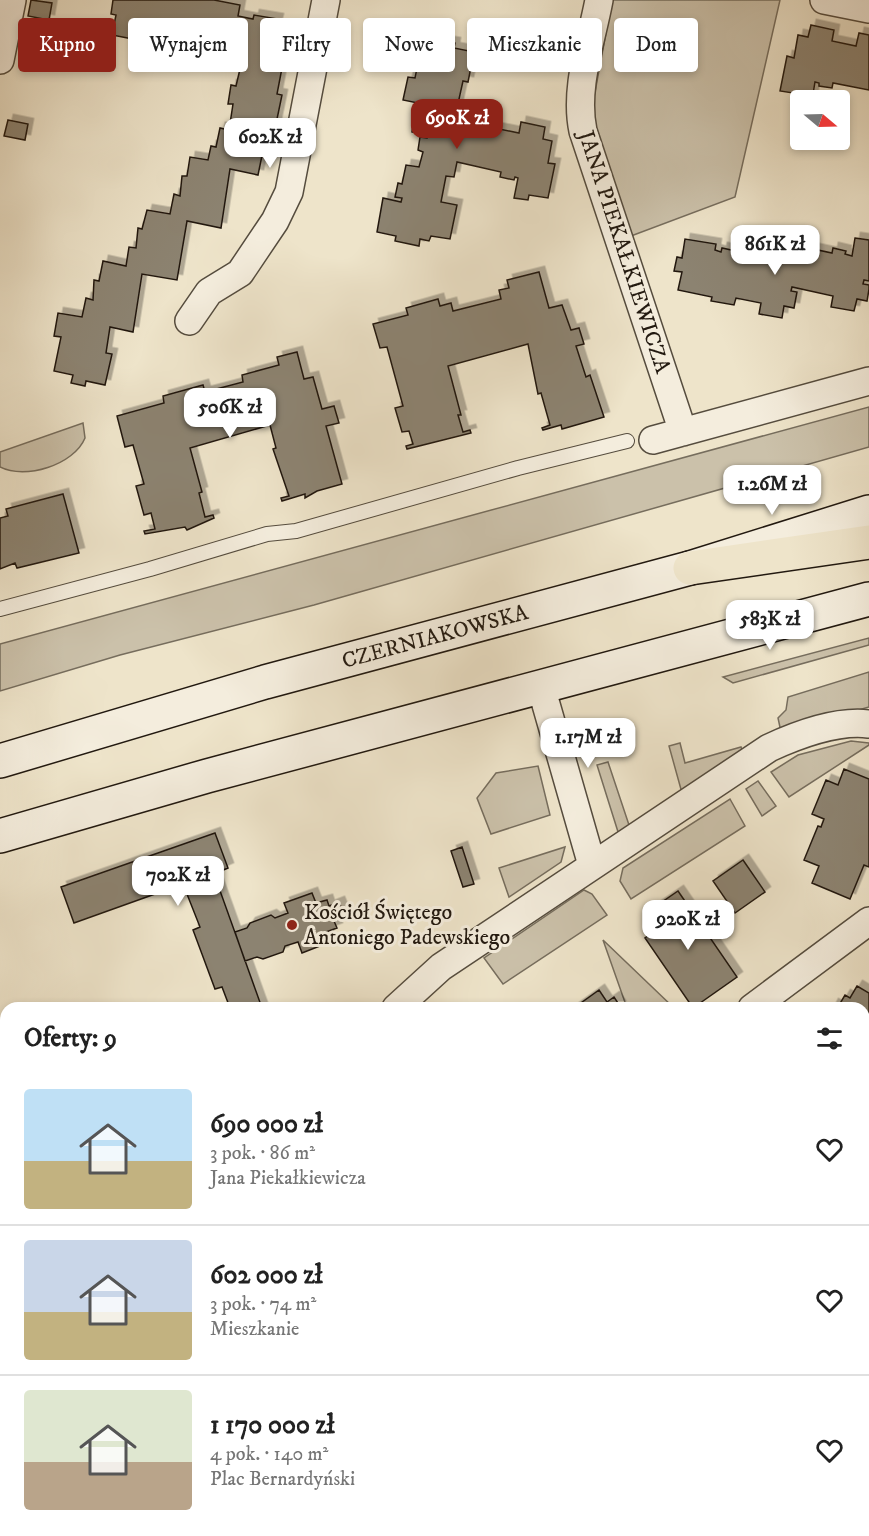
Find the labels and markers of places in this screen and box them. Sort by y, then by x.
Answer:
pin: 690K zł [402,99,512,150]
pin: 602K zł [215,118,325,169]
pin: 861K zł [720,225,830,276]
pin: 506K zł [175,388,285,439]
pin: 1.26M zł [710,465,834,516]
pin: 583K zł [715,600,825,651]
pin: 1.17M zł [526,718,650,769]
pin: 702K zł [123,856,233,907]
place label: Kościół Świętego Antoniego Padewskiego [304,898,510,951]
pin: 920K zł [633,900,743,951]
marker: Kościół Świętego Antoniego Padewskiego [285,918,299,932]

